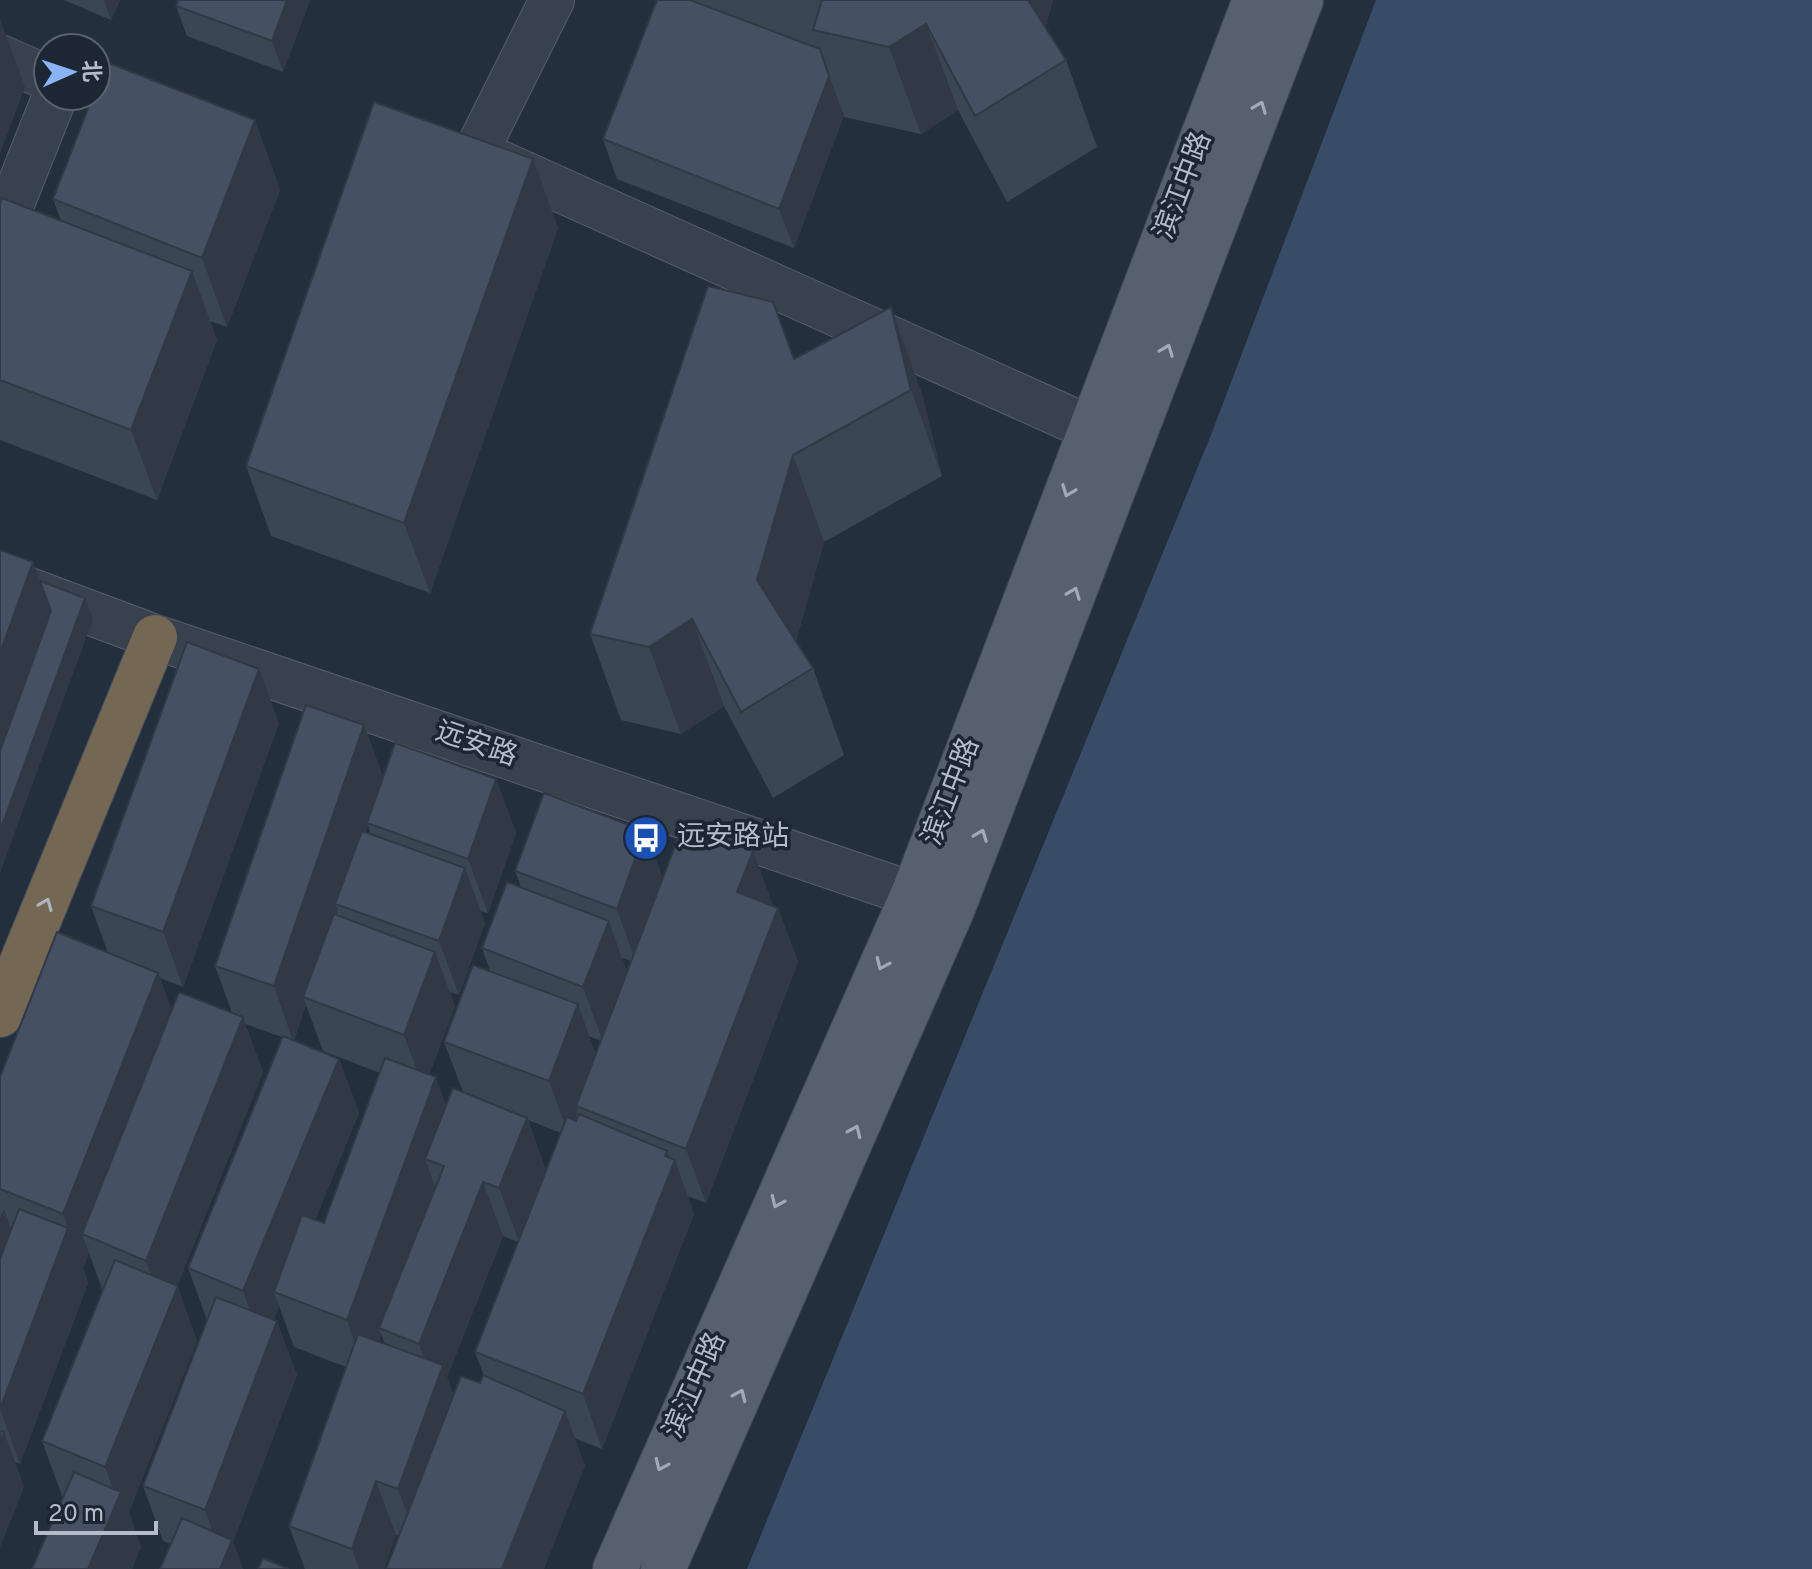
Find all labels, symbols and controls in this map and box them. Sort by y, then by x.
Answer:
north arrow [32,32,112,112]
text: 北 [75,59,104,83]
one-way arrow [1250,101,1267,115]
street label: 滨江中路 [1147,127,1221,245]
one-way arrow [1157,344,1174,358]
one-way arrow [1061,483,1078,497]
one-way arrow [1064,586,1081,600]
street label: 远安路 [430,714,522,776]
street label: 滨江中路 [915,733,989,851]
bus stop icon: 远安路站 [622,814,670,862]
place label: 远安路站 [677,820,789,856]
one-way arrow [971,829,988,843]
one-way arrow [36,898,53,912]
one-way arrow [876,955,892,970]
one-way arrow [846,1125,862,1140]
one-way arrow [771,1193,787,1208]
street label: 滨江中路 [657,1328,735,1444]
one-way arrow [730,1389,746,1403]
one-way arrow [655,1457,671,1471]
scale bar [36,1485,156,1535]
text: 20 m [48,1500,104,1530]

